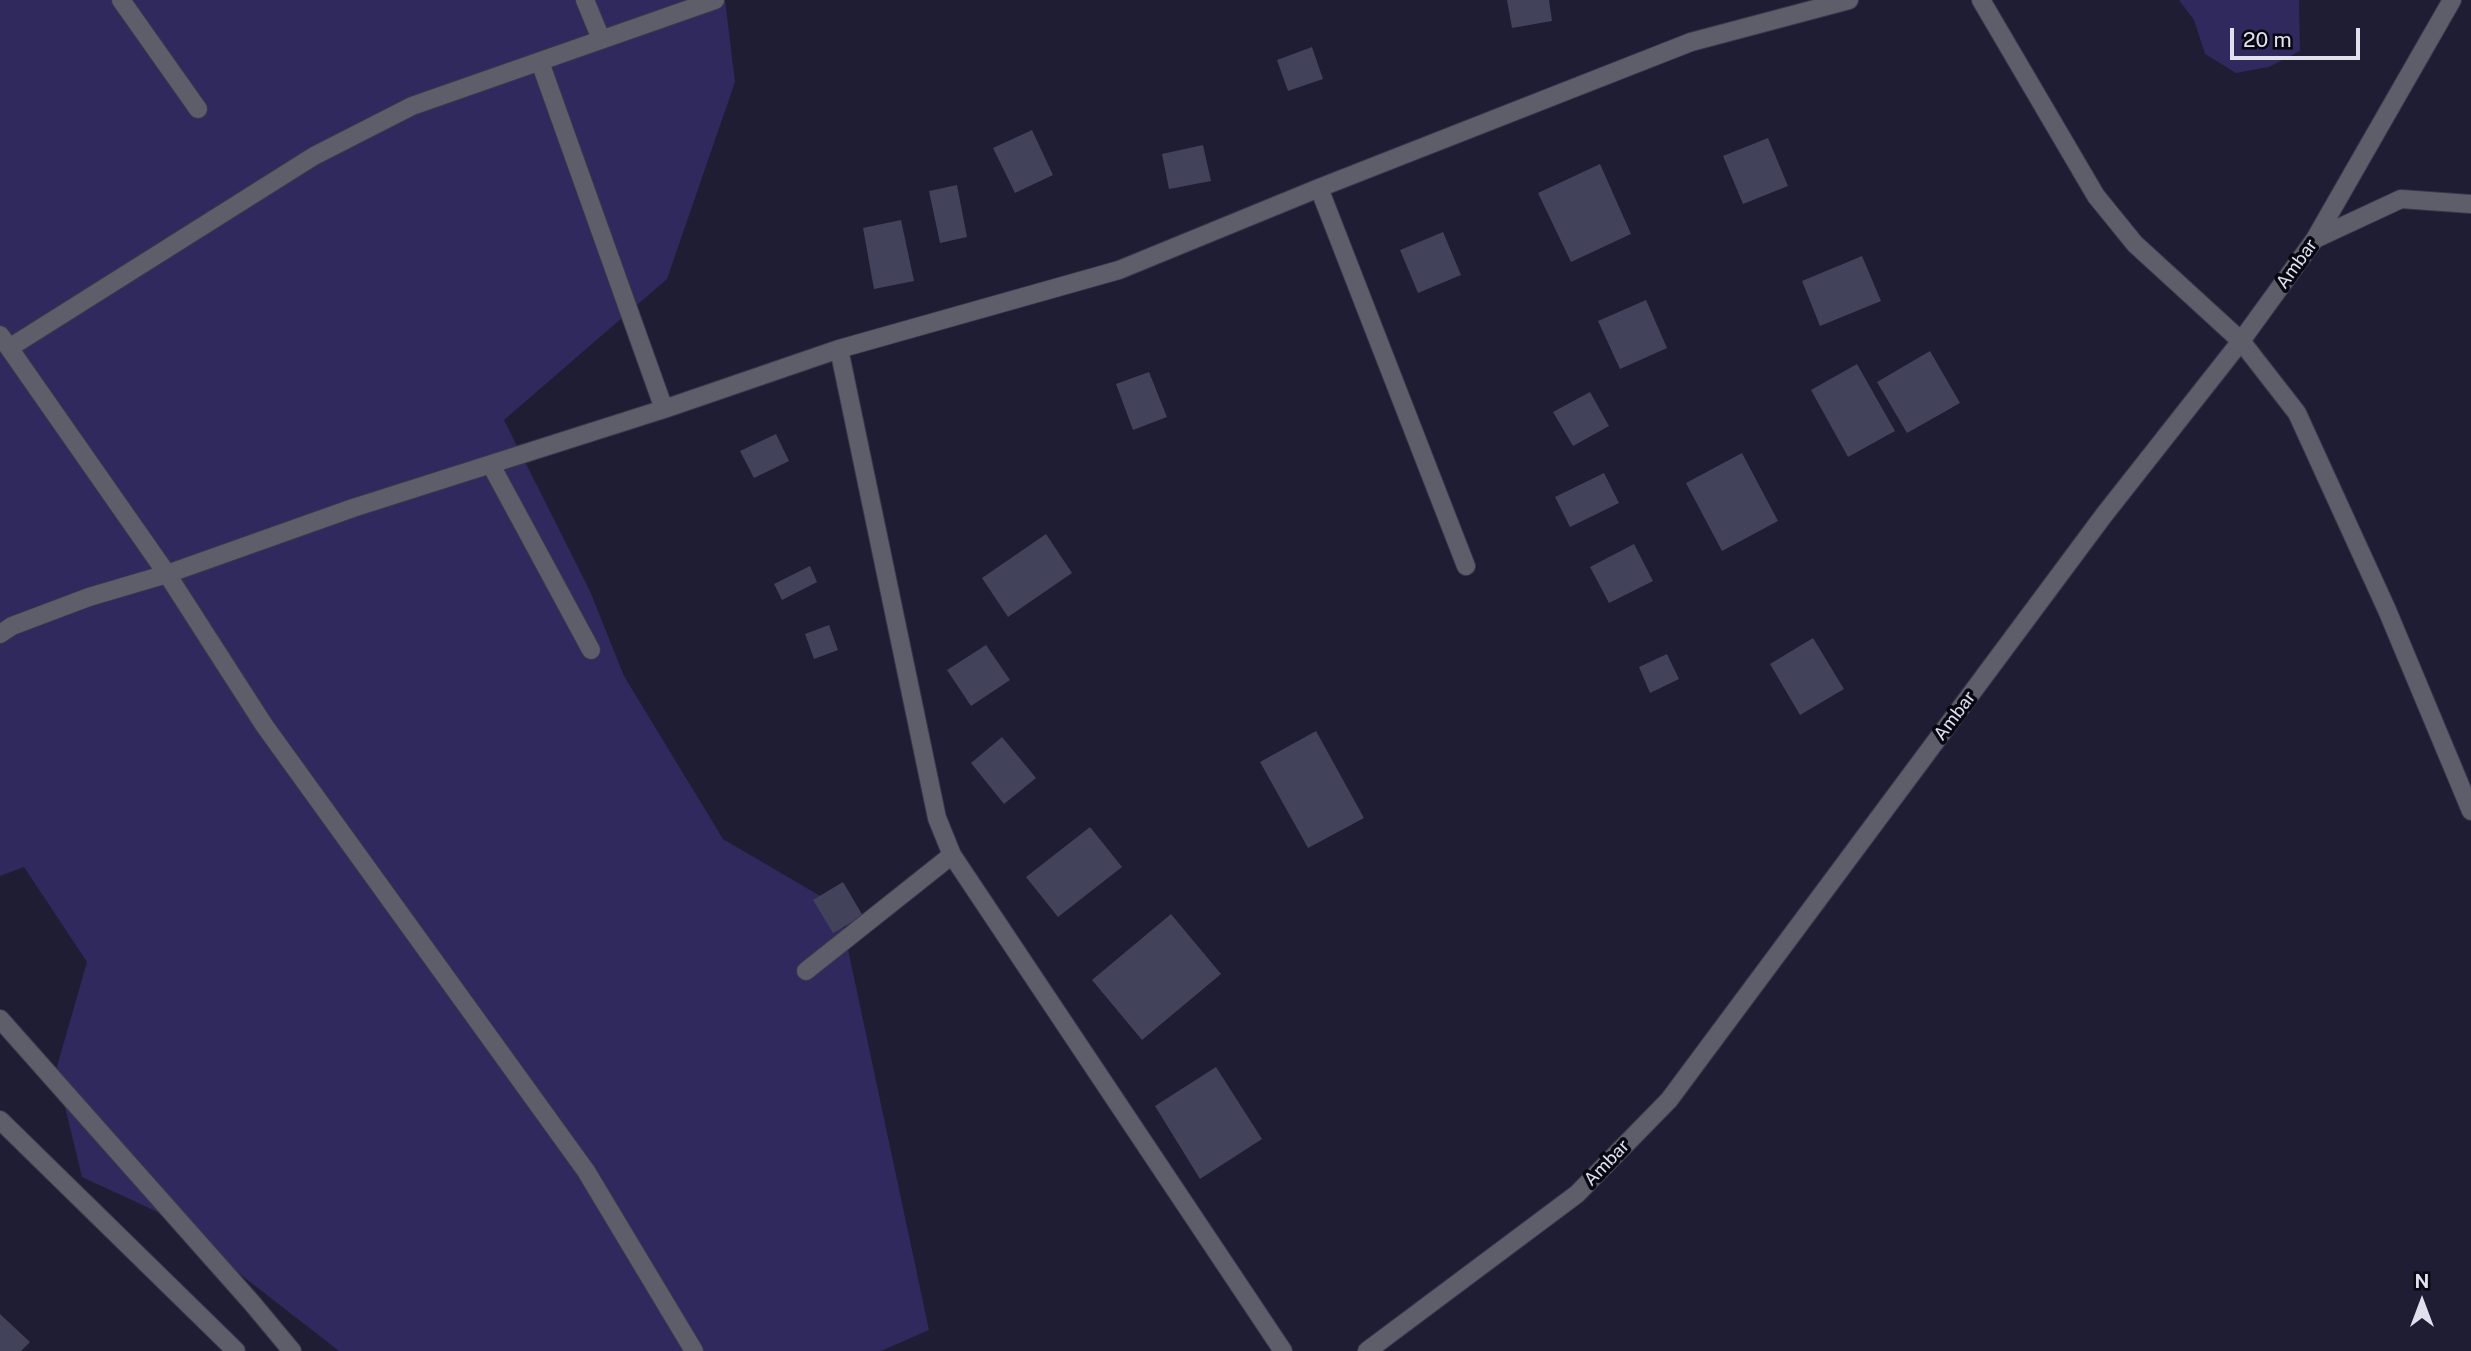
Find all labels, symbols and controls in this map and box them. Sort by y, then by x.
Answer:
scale bar [2233,14,2362,58]
text: 20 m [2243,27,2292,52]
street label: Ambar [2272,235,2322,293]
street label: Ambar [1930,687,1980,745]
street label: Ambar [1580,1135,1634,1191]
north arrow [2387,1267,2457,1337]
text: N [2415,1270,2429,1292]

